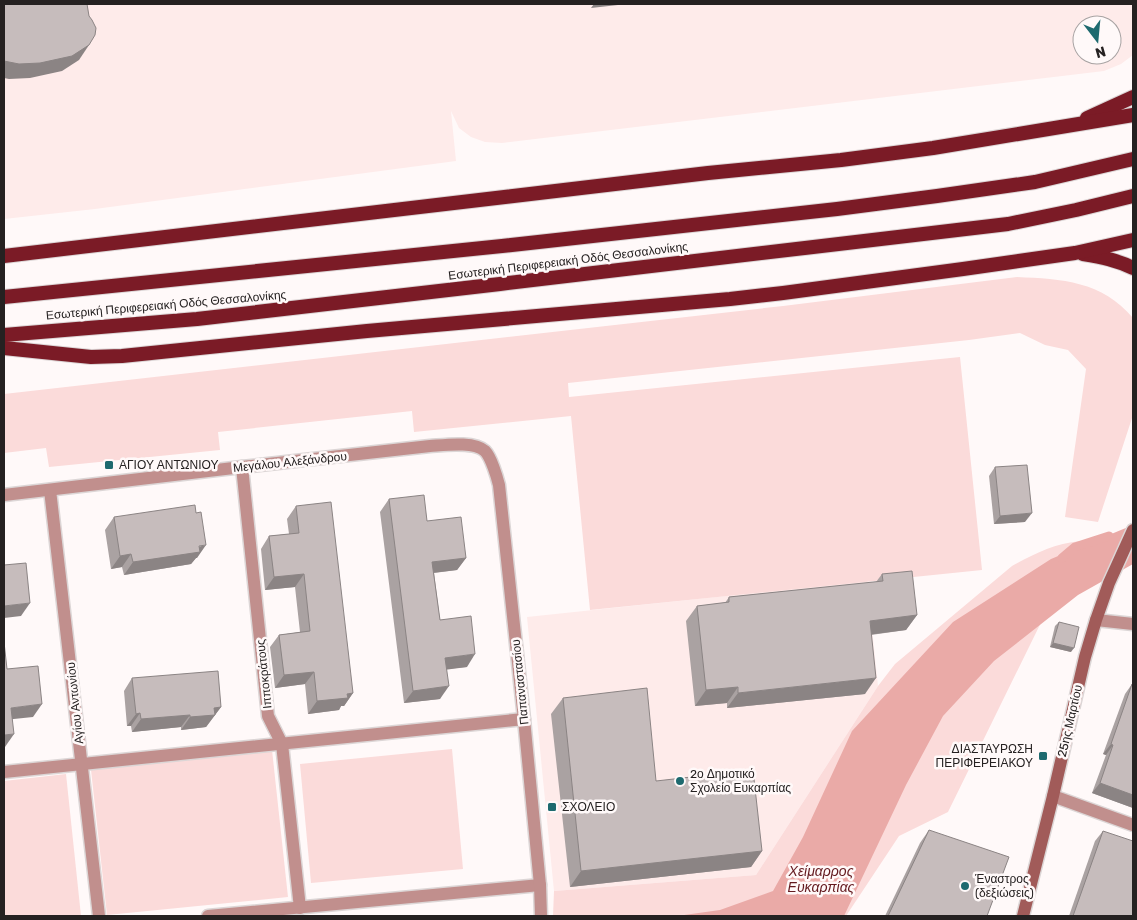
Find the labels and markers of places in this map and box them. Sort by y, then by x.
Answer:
place label: ΑΓΙΟΥ ΑΝΤΩΝΙΟΥ [119,458,219,472]
marker: ΑΓΙΟΥ ΑΝΤΩΝΙΟΥ [103,459,115,471]
place label: ΔΙΑΣΤΑΥΡΩΣΗ ΠΕΡΙΦΕΡΕΙΑΚΟΥ [935,742,1033,770]
marker: ΔΙΑΣΤΑΥΡΩΣΗ ΠΕΡΙΦΕΡΕΙΑΚΟΥ [1037,750,1049,762]
place label: 2ο Δημοτικό Σχολείο Ευκαρπίας [690,767,791,795]
marker: 2ο Δημοτικό Σχολείο Ευκαρπίας [674,775,686,787]
place label: ΣΧΟΛΕΙΟ [562,800,615,814]
marker: ΣΧΟΛΕΙΟ [546,801,558,813]
place label: Έναστρος (δεξιώσεις) [974,872,1034,900]
marker: Έναστρος (δεξιώσεις) [959,880,971,892]

